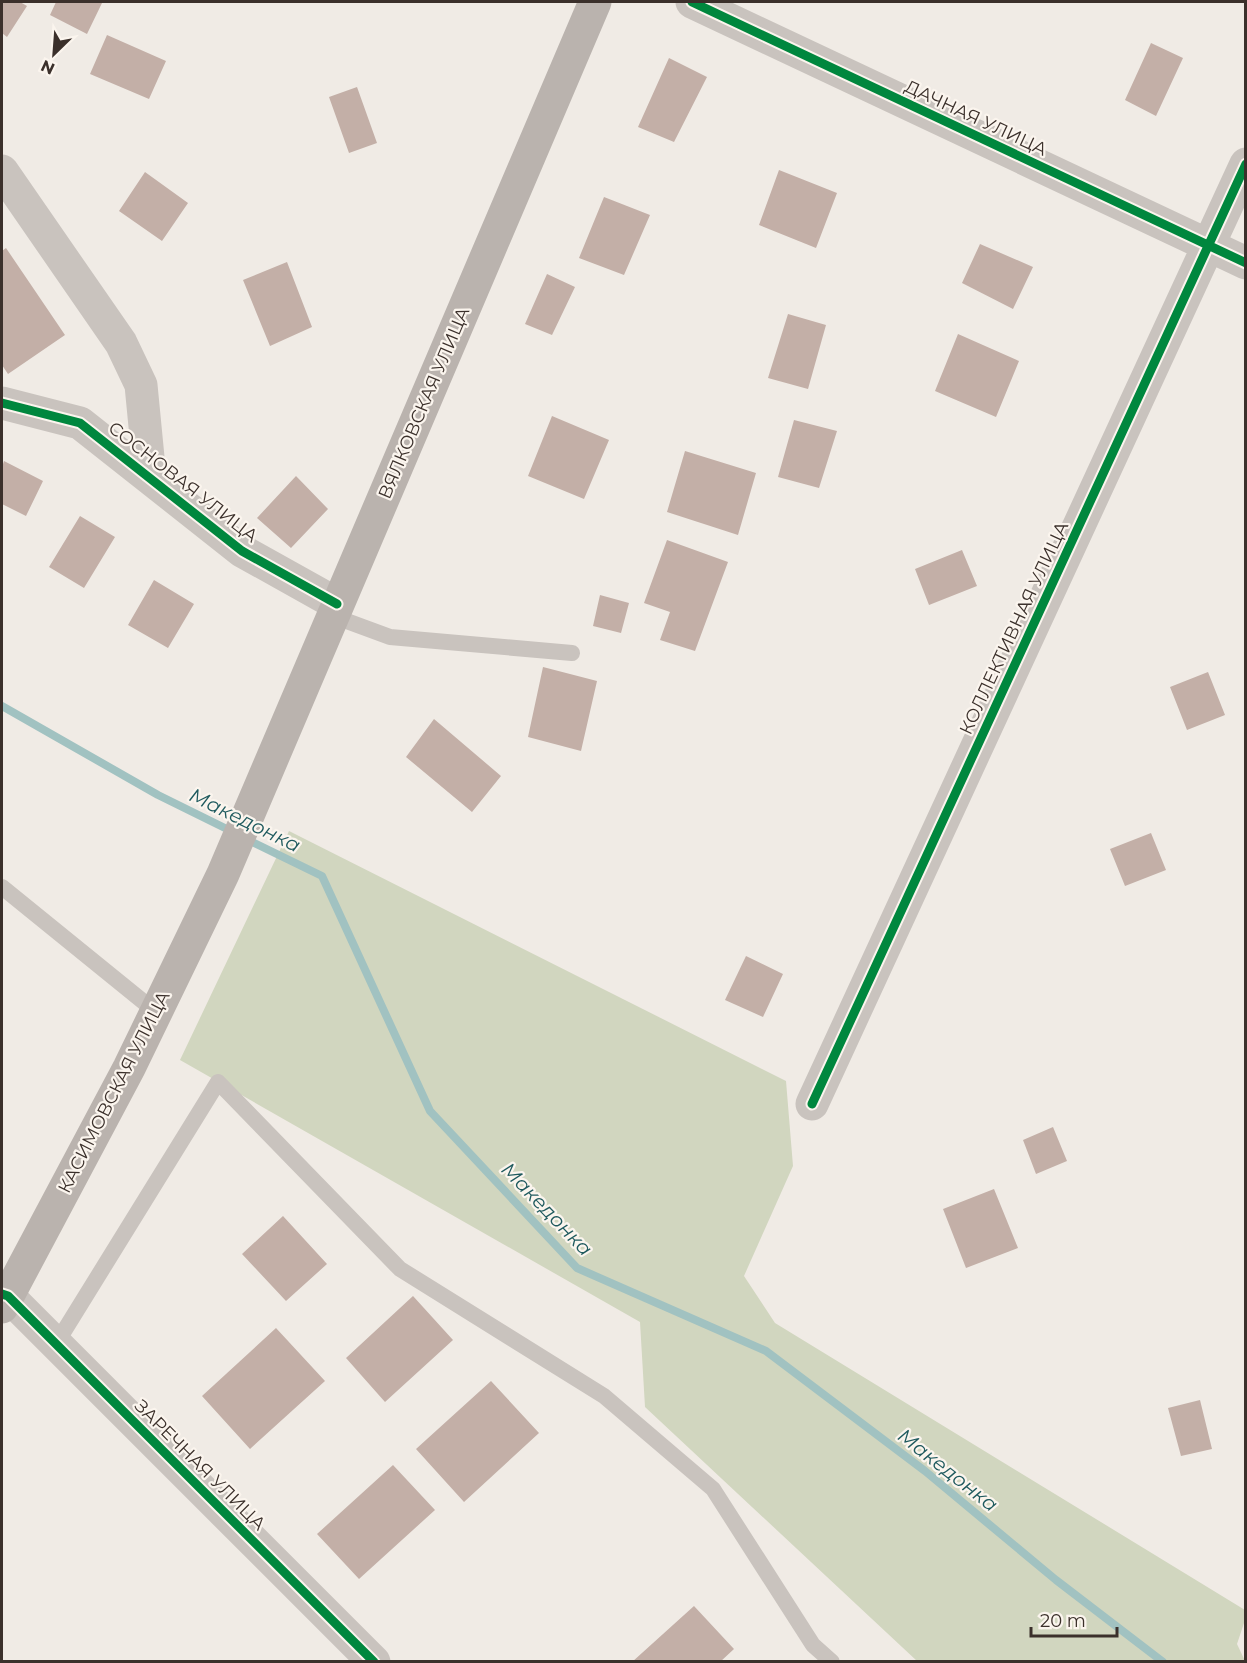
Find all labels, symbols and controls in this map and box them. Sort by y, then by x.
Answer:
north arrow [24,24,84,84]
text: N [38,56,58,78]
street label: ДАЧНАЯ УЛИЦА [901,75,1051,161]
street label: ВЯЛКОВСКАЯ УЛИЦА [374,303,475,502]
street label: СОСНОВАЯ УЛИЦА [104,417,263,548]
street label: КОЛЛЕКТИВНАЯ УЛИЦА [955,517,1073,738]
water label: Македонка [186,783,304,857]
street label: КАСИМОВСКАЯ УЛИЦА [53,987,175,1197]
water label: Македонка [496,1157,598,1261]
street label: ЗАРЕЧНАЯ УЛИЦА [130,1395,271,1536]
water label: Македонка [893,1423,1003,1517]
scale bar [1031,1600,1116,1638]
text: 20 m [1040,1610,1086,1632]

